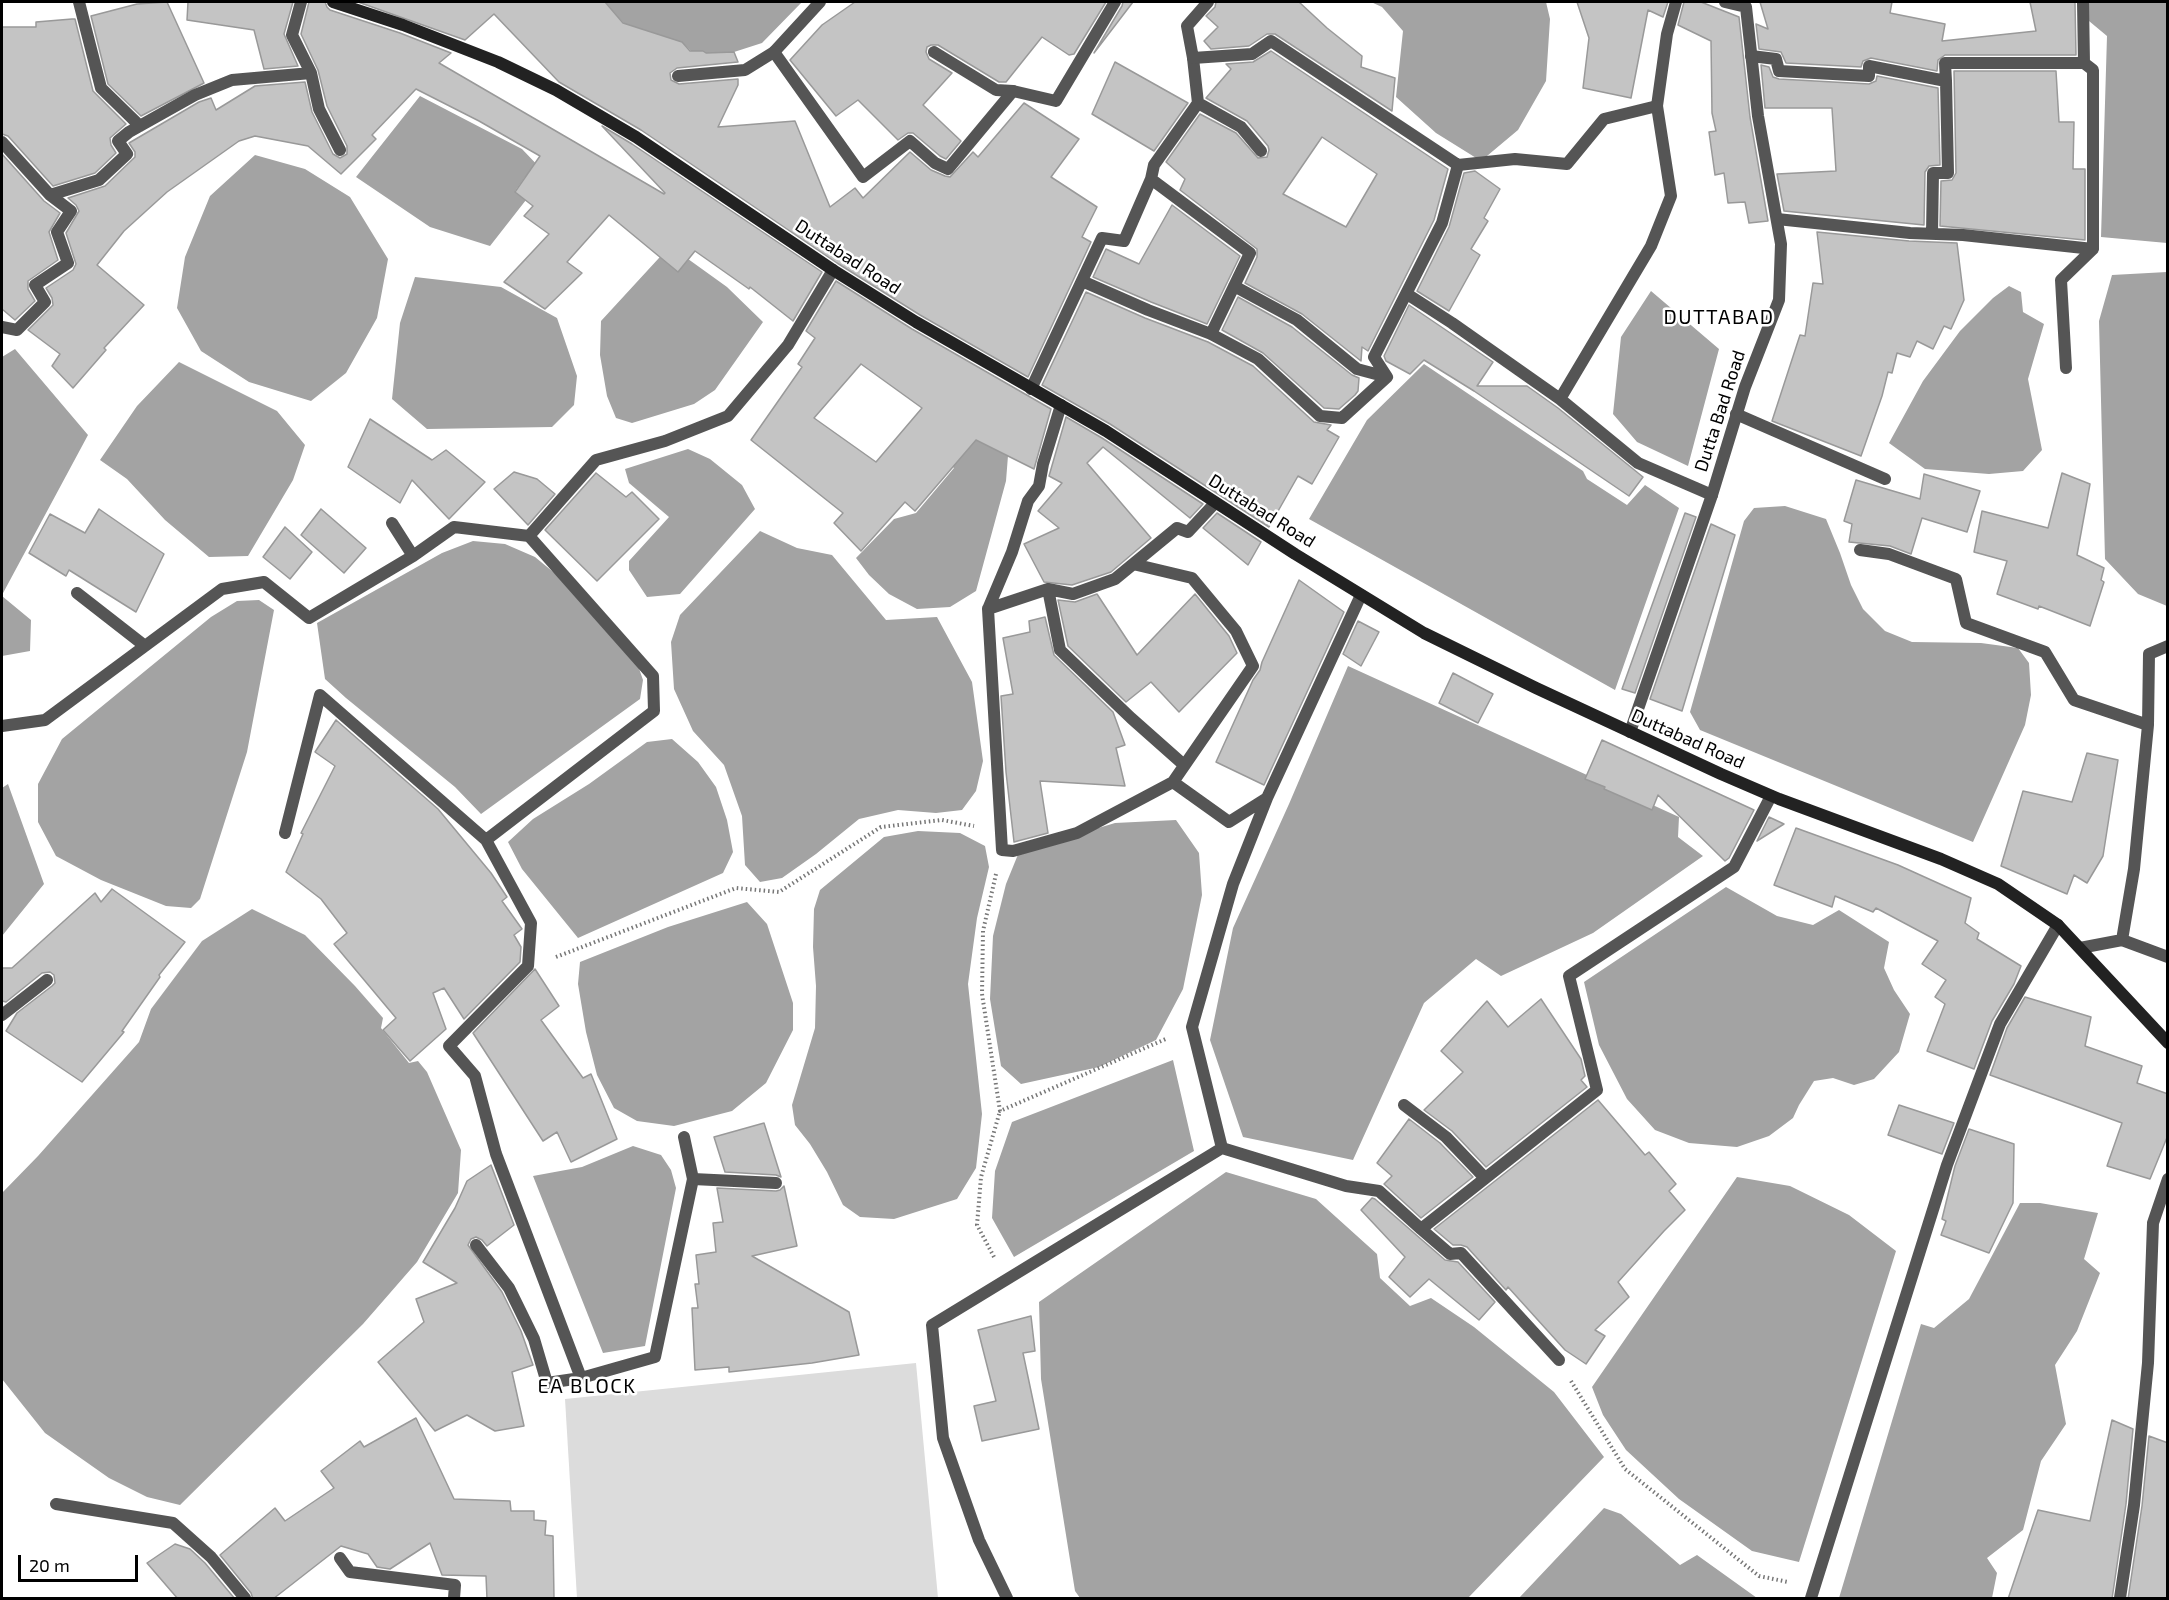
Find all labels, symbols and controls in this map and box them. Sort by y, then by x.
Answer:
street label: Duttabad Road [791,215,905,299]
district label: DUTTABAD [1663,305,1775,329]
street label: Dutta Bad Road [1690,347,1750,475]
street label: Duttabad Road [1205,470,1319,552]
street label: Duttabad Road [1628,704,1748,774]
district label: EA BLOCK [537,1374,637,1398]
scale bar [21,1543,141,1581]
text: 20 m [29,1554,70,1576]

